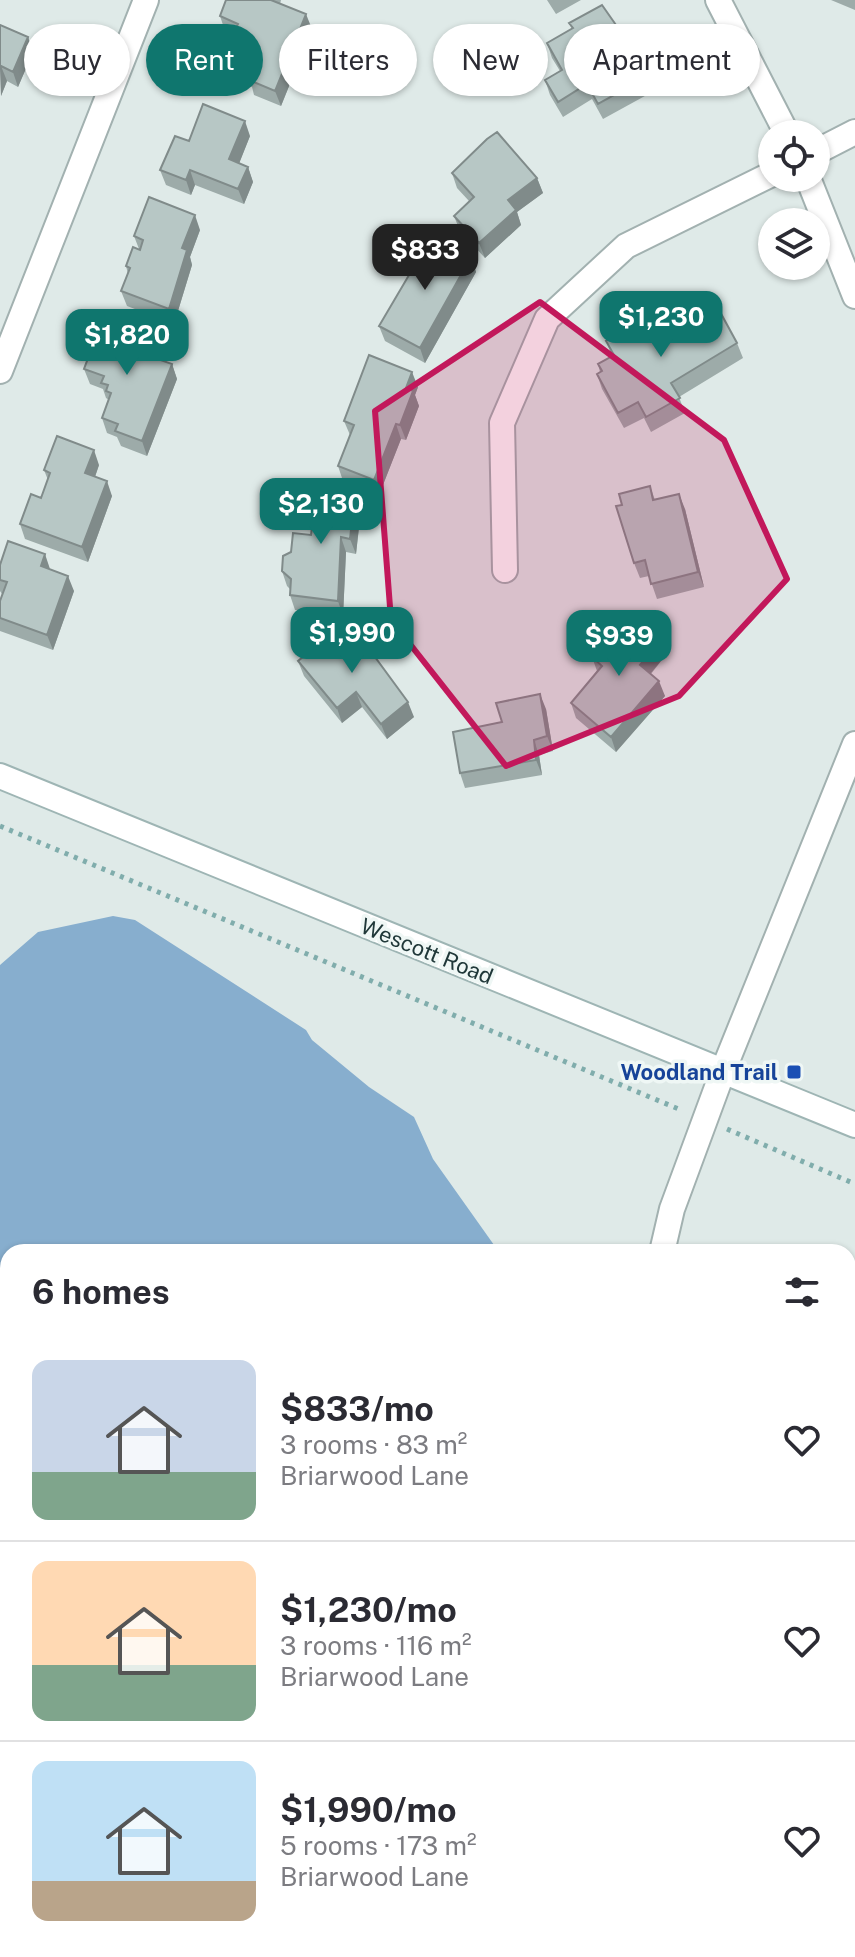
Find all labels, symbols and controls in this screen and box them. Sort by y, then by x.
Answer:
chip: Buy [24,24,130,96]
chip: Rent [146,24,263,96]
chip: Filters [279,24,417,96]
chip: New [433,24,548,96]
chip: Apartment [564,24,760,96]
map controls [758,120,830,280]
button: locate [758,120,830,192]
button: layers [758,208,830,280]
pin: $833 [378,224,472,292]
text: $833 [390,234,460,265]
pin: $1,230 [596,291,726,359]
text: $1,230 [617,301,705,332]
pin: $1,820 [62,309,192,377]
text: $1,820 [84,319,170,350]
pin: $2,130 [256,478,386,546]
text: $2,130 [278,488,364,519]
pin: $1,990 [287,607,417,675]
pin: $939 [572,610,666,678]
text: $1,990 [309,617,395,648]
text: $939 [584,620,654,651]
street label: Wescott Road [357,913,497,989]
place label: Woodland Trail [620,1059,778,1085]
marker: Woodland Trail [785,1063,803,1081]
icon: filters [780,1270,824,1314]
text: 6 homes [32,1272,170,1312]
text: $833/mo [280,1389,434,1429]
icon: home [96,1392,192,1488]
icon: heart [780,1418,824,1462]
text: 3 rooms · 83 m² [280,1429,467,1460]
text: Briarwood Lane [280,1460,469,1491]
text: $1,230/mo [280,1590,457,1630]
icon: home [96,1593,192,1689]
icon: heart [780,1619,824,1663]
text: 3 rooms · 116 m² [280,1630,472,1661]
text: Briarwood Lane [280,1661,469,1692]
text: $1,990/mo [280,1790,457,1830]
icon: home [96,1793,192,1889]
icon: heart [780,1819,824,1863]
text: 5 rooms · 173 m² [280,1830,477,1861]
text: Briarwood Lane [280,1861,469,1892]

